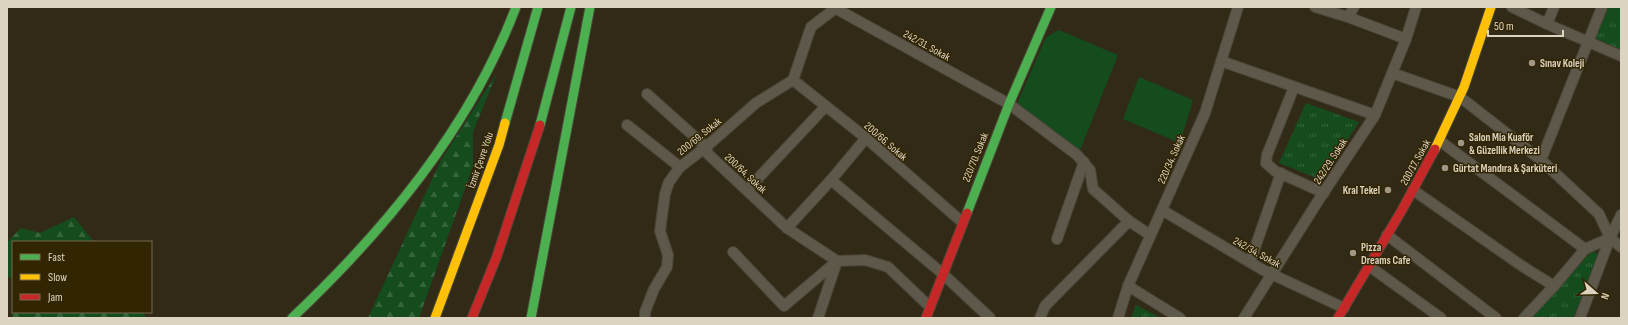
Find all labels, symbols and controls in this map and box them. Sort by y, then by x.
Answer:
scale bar [1488,12,1563,38]
text: 50 m [1494,19,1514,34]
street label: 242/31. Sokak [901,27,953,64]
place label: Sınav Koleji [1540,57,1584,70]
marker: Sınav Koleji [1527,58,1537,68]
street label: 200/69. Sokak [675,114,724,158]
street label: 200/66. Sokak [862,119,910,164]
street label: İzmir Çevre Yolu [464,130,496,190]
street label: 220/70. Sokak [960,130,992,184]
place label: Salon Mia Kuaför & Güzellik Merkezi [1469,131,1540,157]
street label: 220/34. Sokak [1155,132,1188,186]
street label: 242/29. Sokak [1311,135,1350,187]
street label: 200/17. Sokak [1398,136,1434,187]
marker: Salon Mia Kuaför & Güzellik Merkezi [1456,138,1466,148]
street label: 200/64. Sokak [722,151,770,197]
place label: Gürtat Mandıra & Şarküteri [1453,162,1557,175]
marker: Gürtat Mandıra & Şarküteri [1440,163,1450,173]
place label: Kral Tekel [1343,184,1380,197]
marker: Kral Tekel [1383,185,1393,195]
street label: 242/34. Sokak [1231,234,1283,271]
legend [12,241,152,313]
place label: Pizza Dreams Cafe [1361,241,1411,267]
marker: Pizza Dreams Cafe [1348,248,1358,258]
text: Fast [48,250,65,265]
text: Slow [48,270,67,285]
north arrow [1576,273,1616,313]
text: Jam [47,290,63,305]
text: N [1598,291,1612,301]

